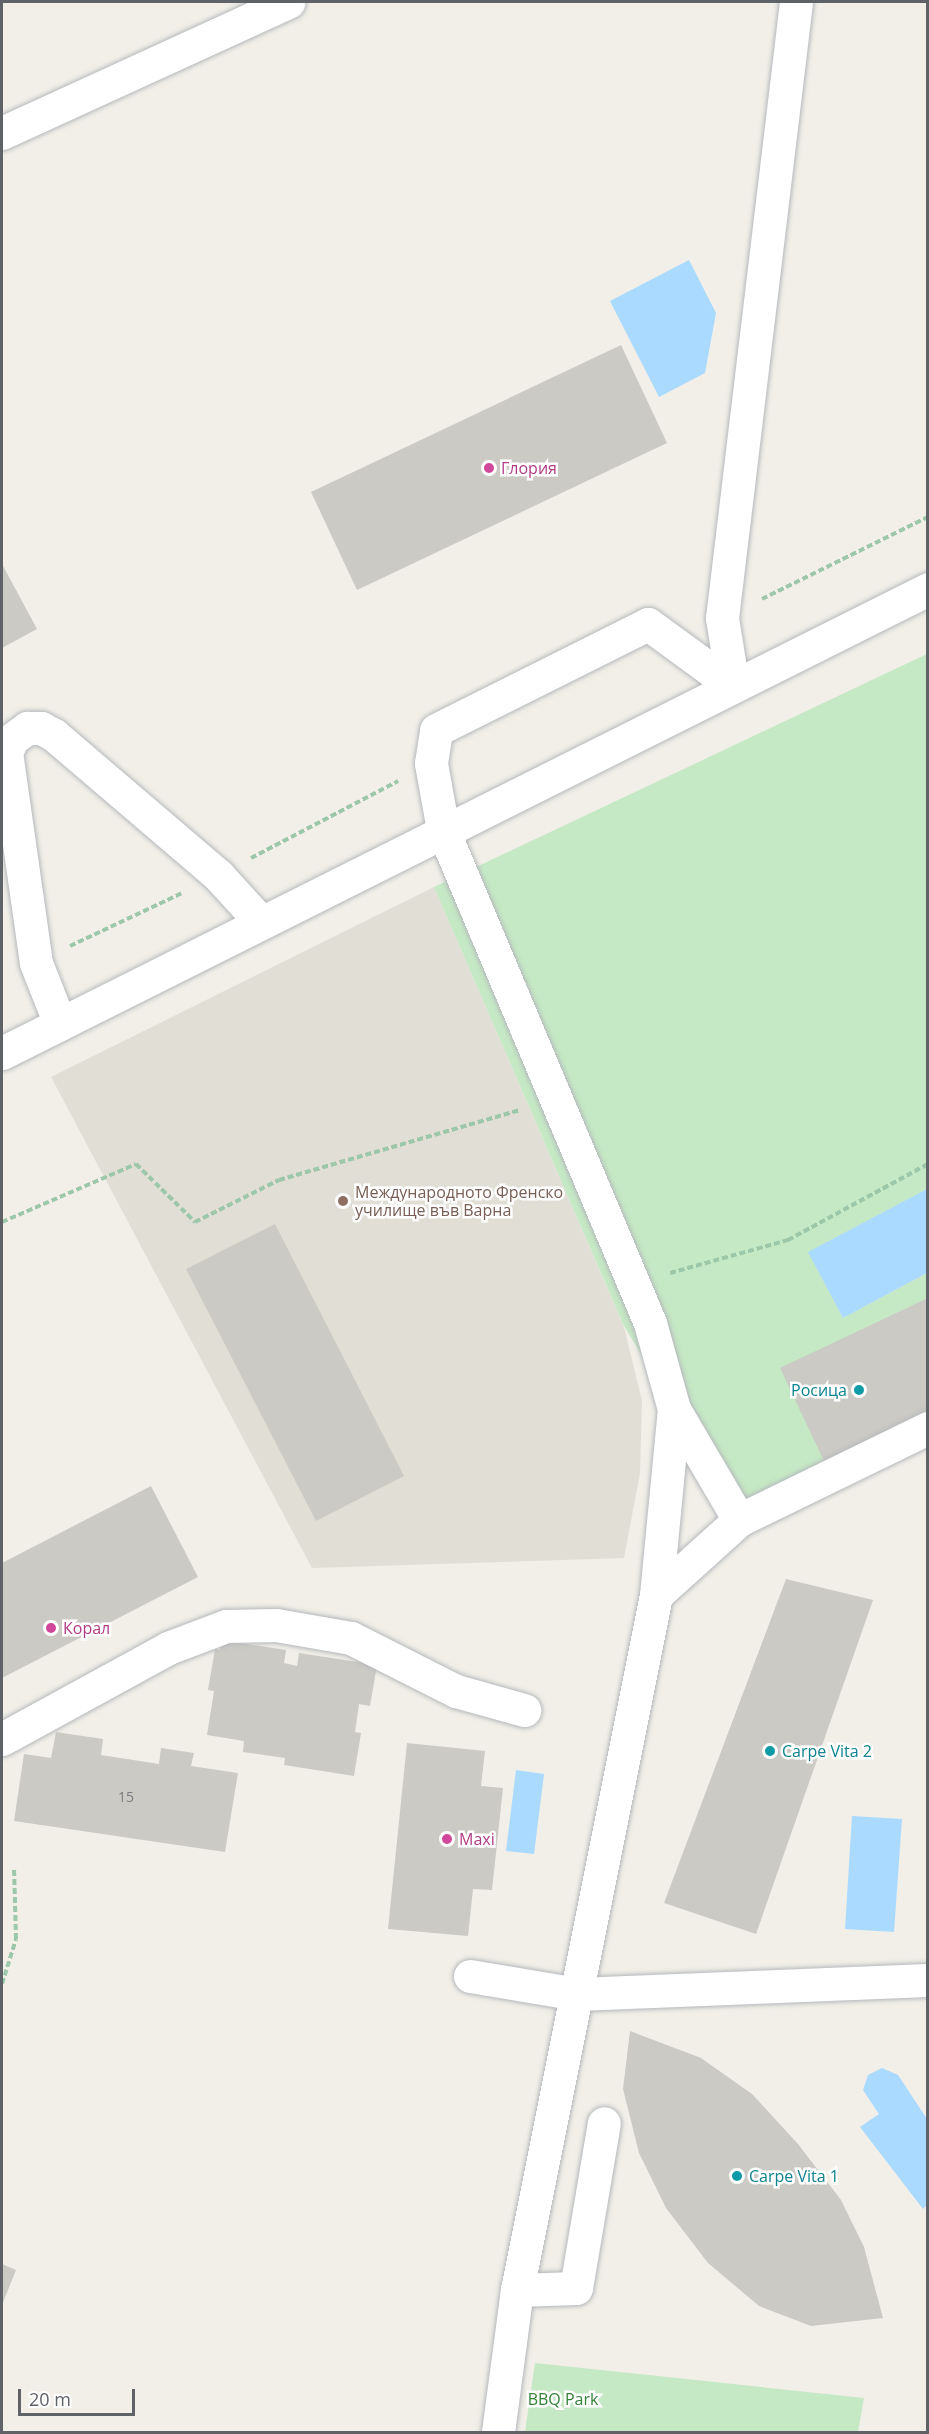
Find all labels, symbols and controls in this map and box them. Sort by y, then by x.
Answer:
place label: Глория [501,458,557,478]
marker: Глория [482,461,496,475]
place label: Международното Френско училище във Варна [355,1182,563,1220]
marker: Международното Френско училище във Варна [336,1194,350,1208]
place label: Росица [791,1380,847,1400]
marker: Росица [852,1383,866,1397]
place label: Корал [63,1618,110,1638]
marker: Корал [44,1621,58,1635]
place label: Carpe Vita 2 [782,1741,872,1761]
marker: Carpe Vita 2 [763,1744,777,1758]
house number: 15 [118,1789,134,1805]
place label: Maxi [459,1829,495,1849]
marker: Maxi [440,1832,454,1846]
place label: Carpe Vita 1 [749,2166,839,2186]
marker: Carpe Vita 1 [730,2169,744,2183]
scale bar [21,2377,138,2415]
text: 20 m [29,2387,71,2411]
park label: BBQ Park [528,2389,598,2409]

